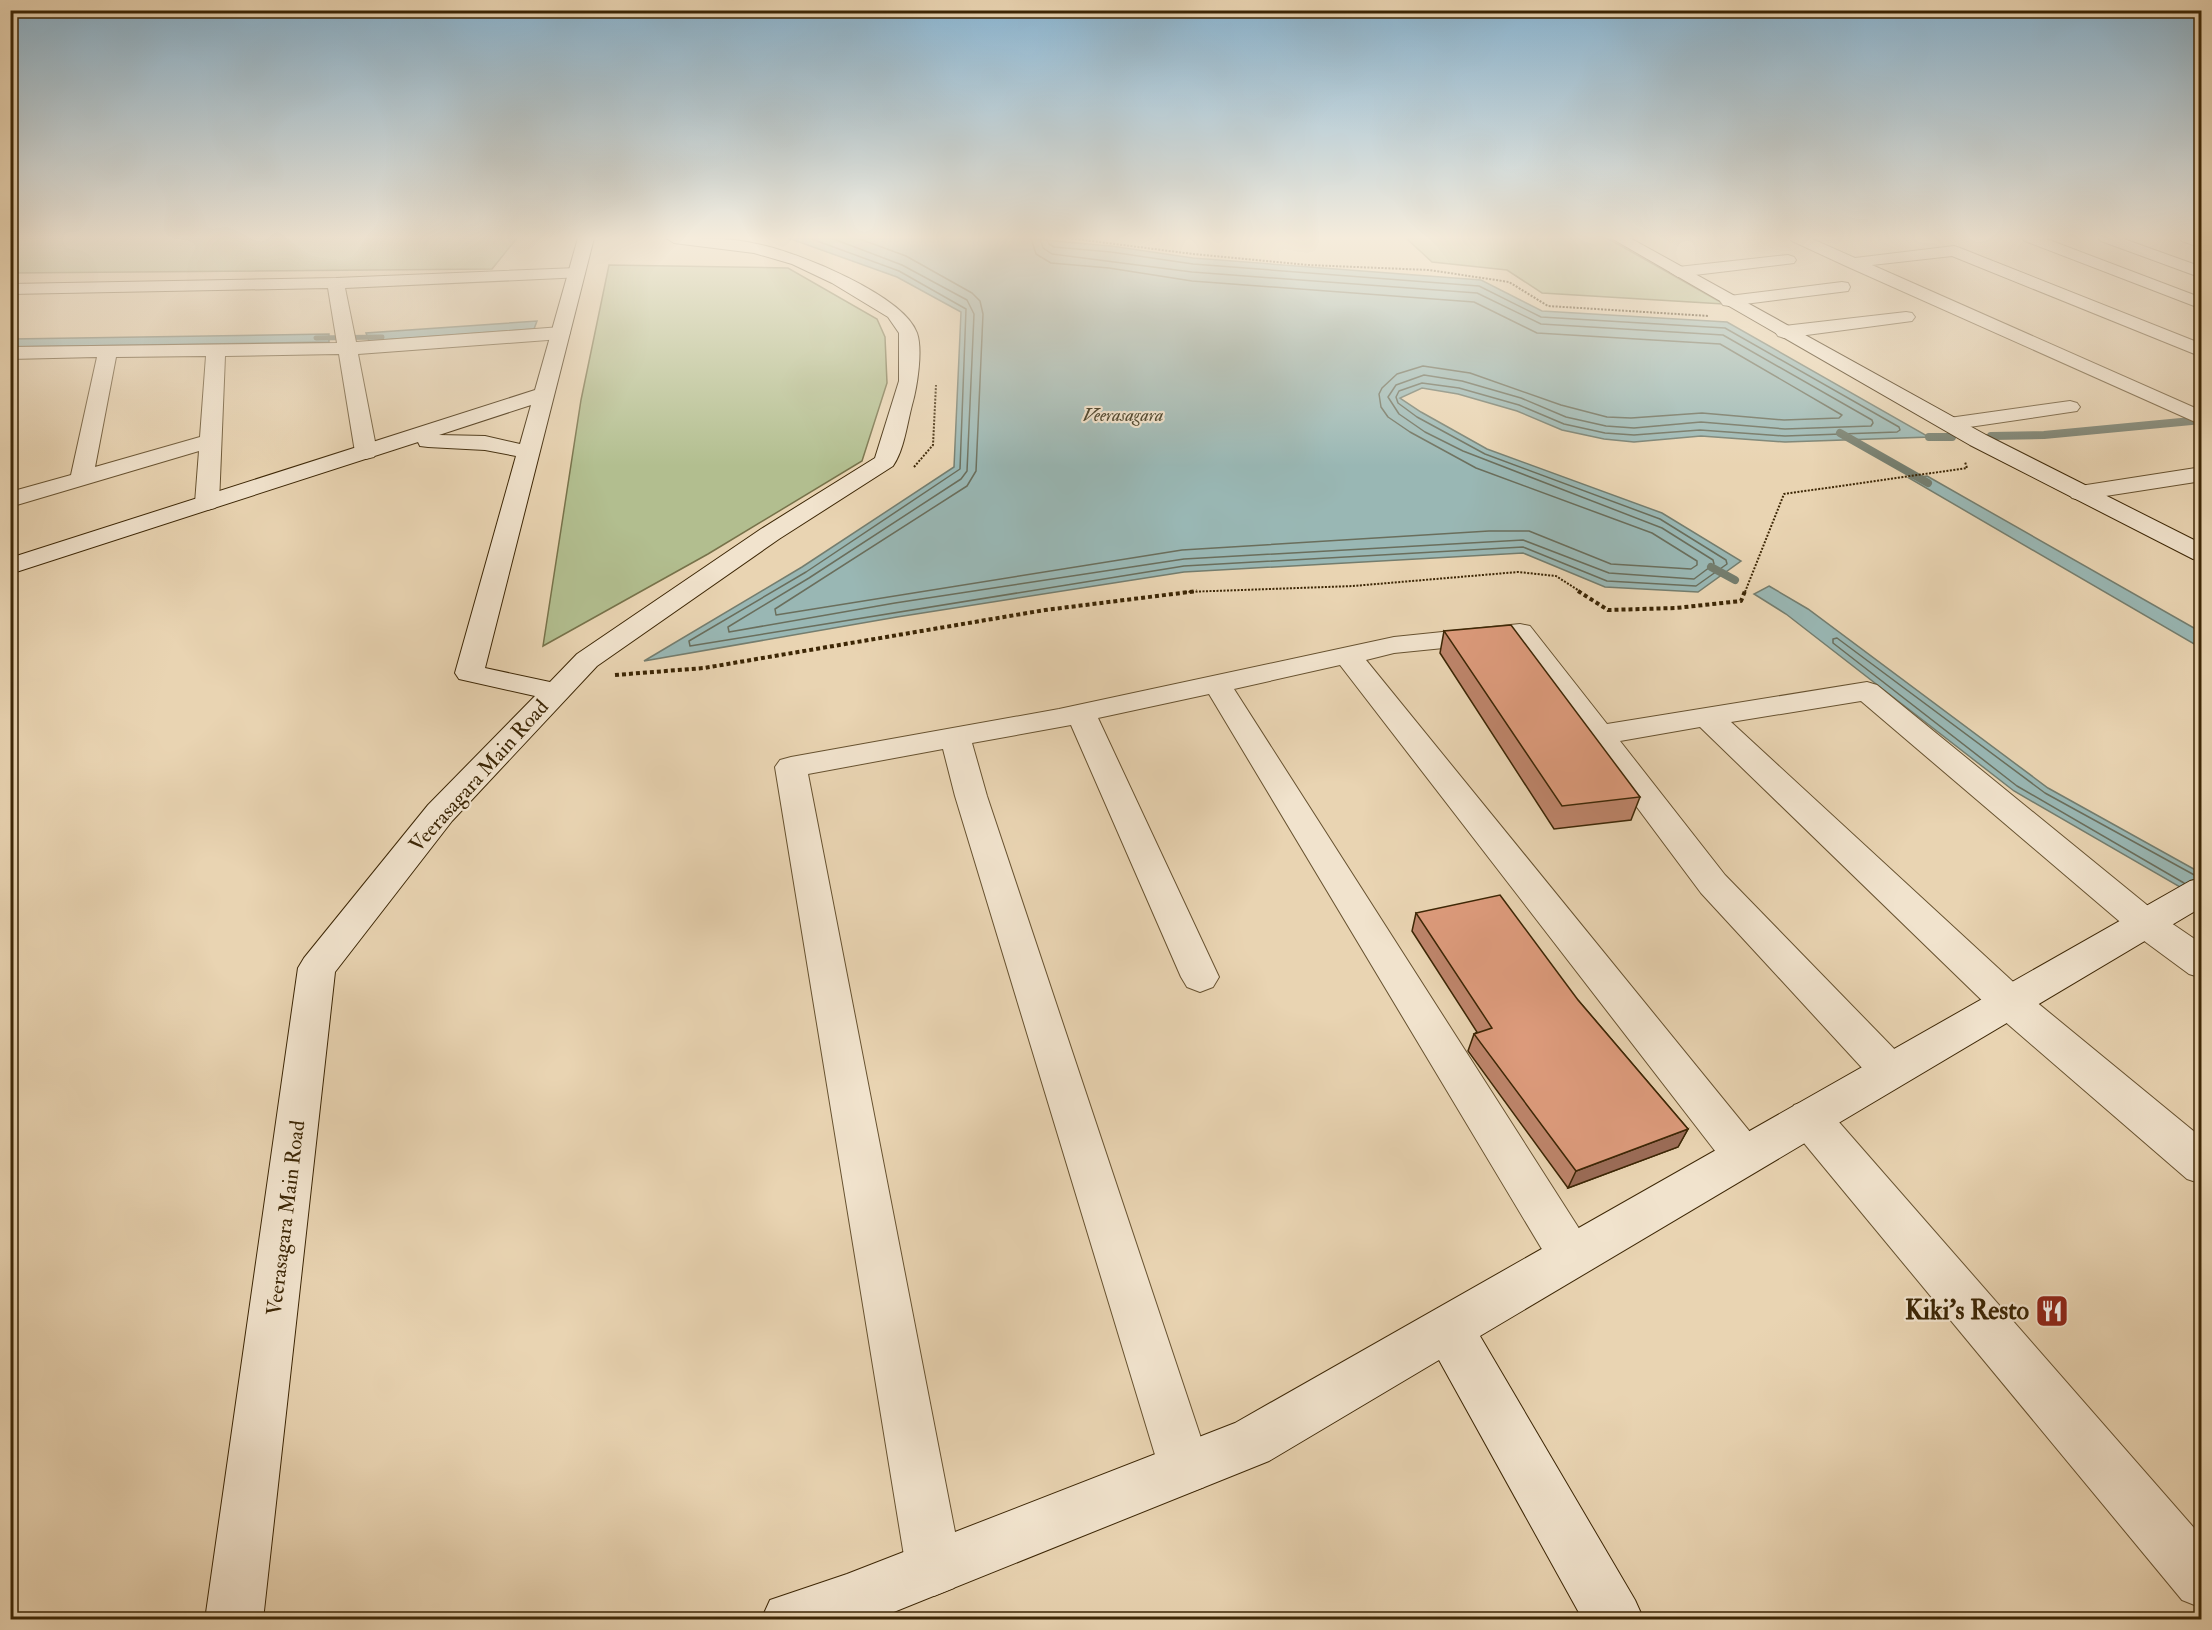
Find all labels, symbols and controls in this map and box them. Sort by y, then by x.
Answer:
water label: Veerasagara [1083,404,1163,427]
street label: Veerasagara Main Road [403,694,555,858]
street label: Veerasagara Main Road [261,1118,311,1317]
restaurant icon: Kiki's Resto [2034,1293,2070,1329]
place label: Kiki's Resto [1905,1295,2029,1327]

